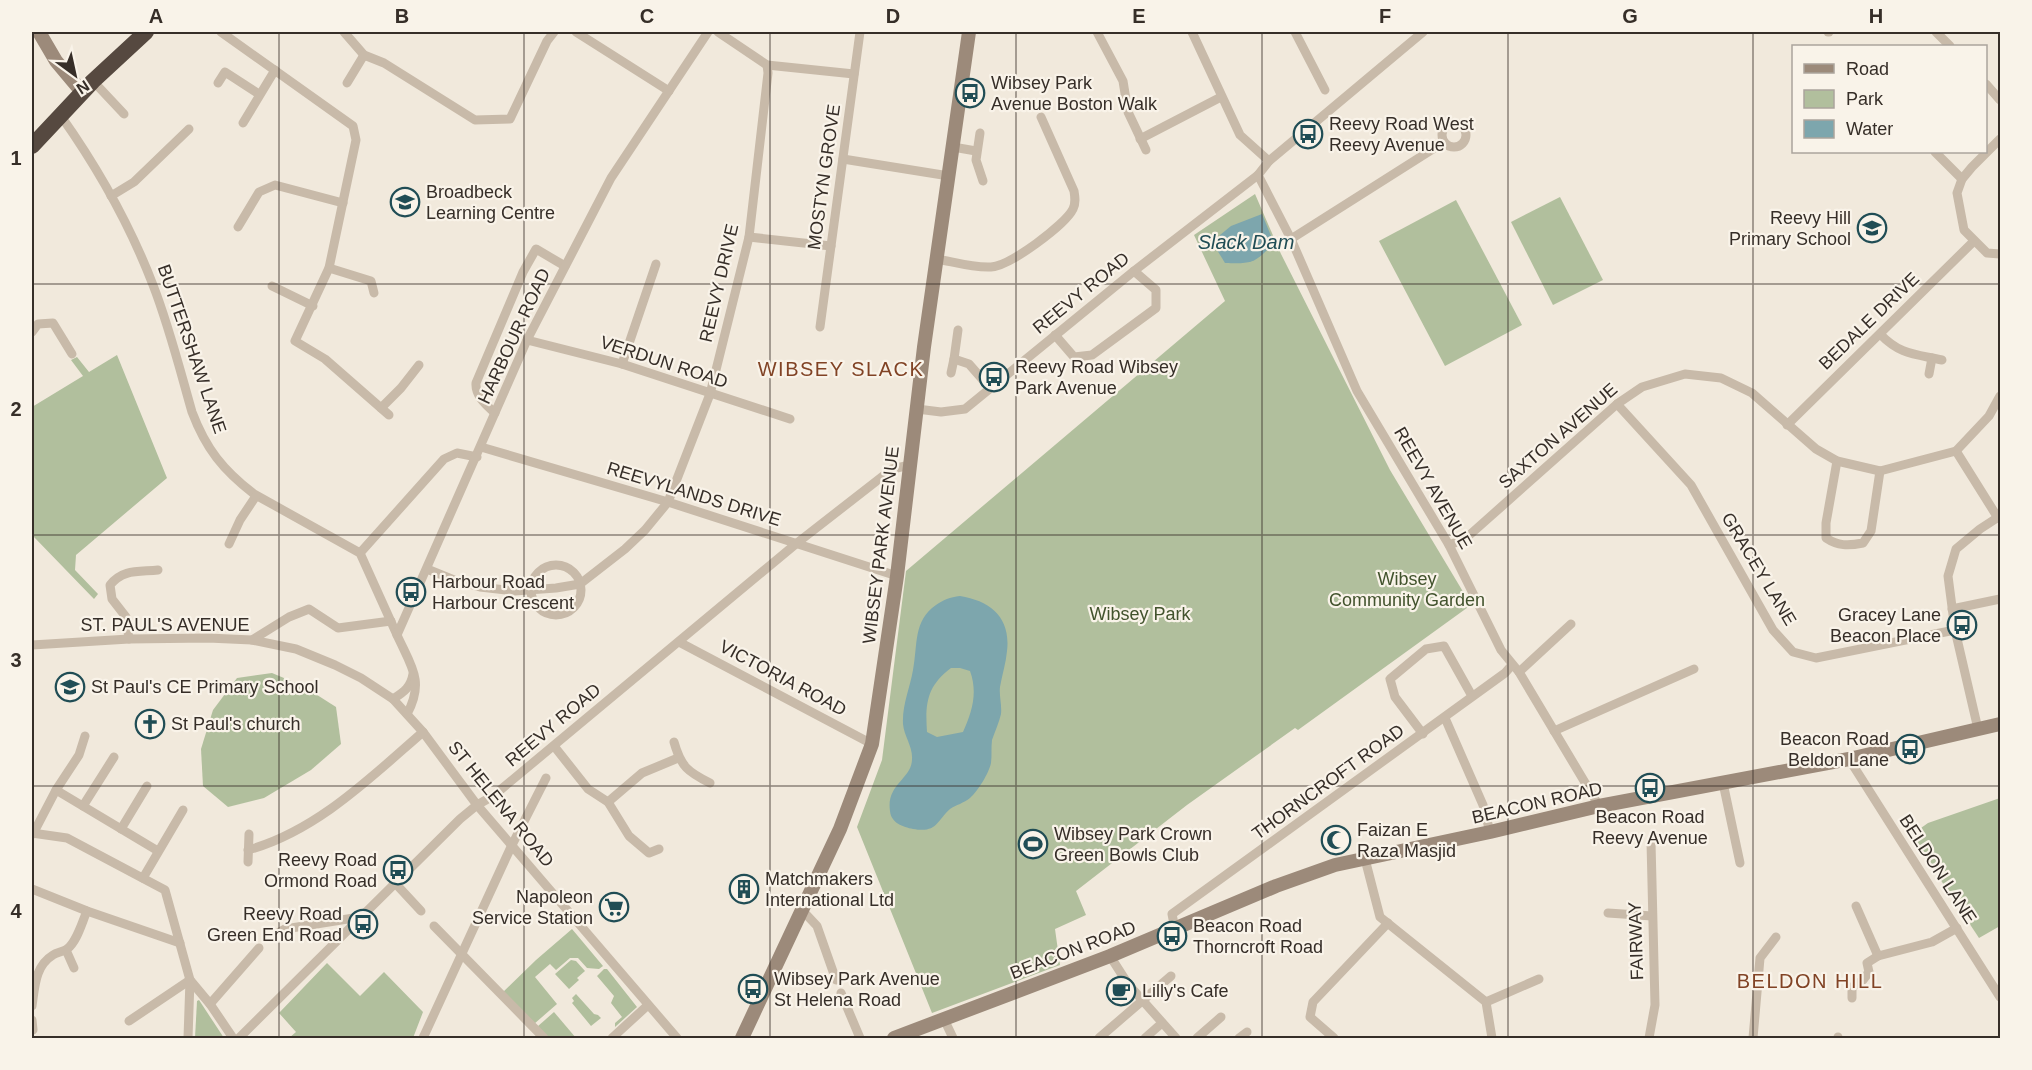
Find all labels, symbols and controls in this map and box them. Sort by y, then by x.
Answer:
text: A [149,5,163,27]
text: B [395,5,409,27]
text: C [640,5,654,27]
text: D [886,5,900,27]
text: E [1132,5,1146,27]
text: F [1379,5,1391,27]
text: G [1622,5,1638,27]
text: H [1869,5,1883,27]
north arrow [45,45,105,105]
legend [1792,45,1987,153]
text: Road [1846,59,1889,79]
place label: Wibsey Park Avenue Boston Walk [991,73,1158,114]
text: N [73,77,92,97]
bus stop icon: Wibsey Park Avenue Boston Walk [954,77,986,109]
text: Park [1846,89,1884,109]
street label: MOSTYN GROVE [804,103,844,251]
place label: Reevy Road West Reevy Avenue [1329,114,1474,155]
bus stop icon: Reevy Road West Reevy Avenue [1292,118,1324,150]
text: Water [1846,119,1893,139]
text: 1 [10,147,22,169]
place label: Broadbeck Learning Centre [426,182,555,223]
school or university icon: Broadbeck Learning Centre [389,186,421,218]
place label: Reevy Hill Primary School [1729,208,1851,249]
school or university icon: Reevy Hill Primary School [1856,212,1888,244]
street label: REEVY DRIVE [696,222,742,344]
water label: Slack Dam [1198,231,1294,253]
street label: REEVY ROAD [1029,248,1133,338]
street label: BUTTERSHAW LANE [154,262,230,436]
street label: HARBOUR ROAD [474,265,554,407]
street label: BEDALE DRIVE [1815,268,1923,374]
street label: VERDUN ROAD [598,332,730,392]
place label: Reevy Road Wibsey Park Avenue [1015,357,1178,398]
district label: WIBSEY SLACK [758,358,924,380]
bus stop icon: Reevy Road Wibsey Park Avenue [978,361,1010,393]
street label: SAXTON AVENUE [1495,379,1621,493]
text: 2 [10,398,22,420]
street label: REEVY AVENUE [1390,424,1476,552]
street label: WIBSEY PARK AVENUE [859,445,903,645]
street label: REEVYLANDS DRIVE [605,458,783,530]
street label: GRACEY LANE [1718,509,1800,629]
park label: Wibsey Community Garden [1329,569,1485,610]
place label: Harbour Road Harbour Crescent [432,572,574,613]
bus stop icon: Harbour Road Harbour Crescent [395,576,427,608]
park label: Wibsey Park [1089,604,1192,624]
place label: Gracey Lane Beacon Place [1830,605,1941,646]
bus stop icon: Gracey Lane Beacon Place [1946,609,1978,641]
street label: ST. PAUL'S AVENUE [81,615,249,635]
street label: VICTORIA ROAD [716,636,850,720]
text: 3 [10,649,22,671]
school or university icon: St Paul's CE Primary School [54,671,86,703]
place label: St Paul's CE Primary School [91,677,319,697]
street label: REEVY ROAD [501,680,605,770]
church icon: St Paul's church [134,708,166,740]
place label: St Paul's church [171,714,301,734]
street label: THORNCROFT ROAD [1248,720,1408,844]
place label: Beacon Road Beldon Lane [1780,729,1889,770]
bus stop icon: Beacon Road Beldon Lane [1894,733,1926,765]
street label: ST HELENA ROAD [444,737,558,871]
bus stop icon: Beacon Road Reevy Avenue [1634,772,1666,804]
street label: BEACON ROAD [1470,778,1604,828]
place label: Beacon Road Reevy Avenue [1592,807,1708,848]
street label: BELDON LANE [1895,811,1981,927]
place label: Faizan E Raza Masjid [1357,820,1456,861]
place label: Wibsey Park Crown Green Bowls Club [1054,824,1212,865]
mosque icon: Faizan E Raza Masjid [1320,824,1352,856]
sports icon: Wibsey Park Crown Green Bowls Club [1017,828,1049,860]
place label: Reevy Road Ormond Road [264,850,377,891]
bus stop icon: Reevy Road Ormond Road [382,854,414,886]
place label: Matchmakers International Ltd [765,869,894,910]
building icon: Matchmakers International Ltd [728,873,760,905]
place label: Napoleon Service Station [472,887,593,928]
supermarket icon: Napoleon Service Station [598,891,630,923]
text: 4 [10,900,22,922]
street label: FAIRWAY [1625,901,1647,981]
place label: Reevy Road Green End Road [207,904,342,945]
bus stop icon: Reevy Road Green End Road [347,908,379,940]
place label: Beacon Road Thorncroft Road [1193,916,1323,957]
street label: BEACON ROAD [1007,917,1139,983]
bus stop icon: Beacon Road Thorncroft Road [1156,920,1188,952]
place label: Wibsey Park Avenue St Helena Road [774,969,940,1010]
district label: BELDON HILL [1737,970,1883,992]
bus stop icon: Wibsey Park Avenue St Helena Road [737,973,769,1005]
cafe icon: Lilly's Cafe [1105,975,1137,1007]
place label: Lilly's Cafe [1142,981,1228,1001]

